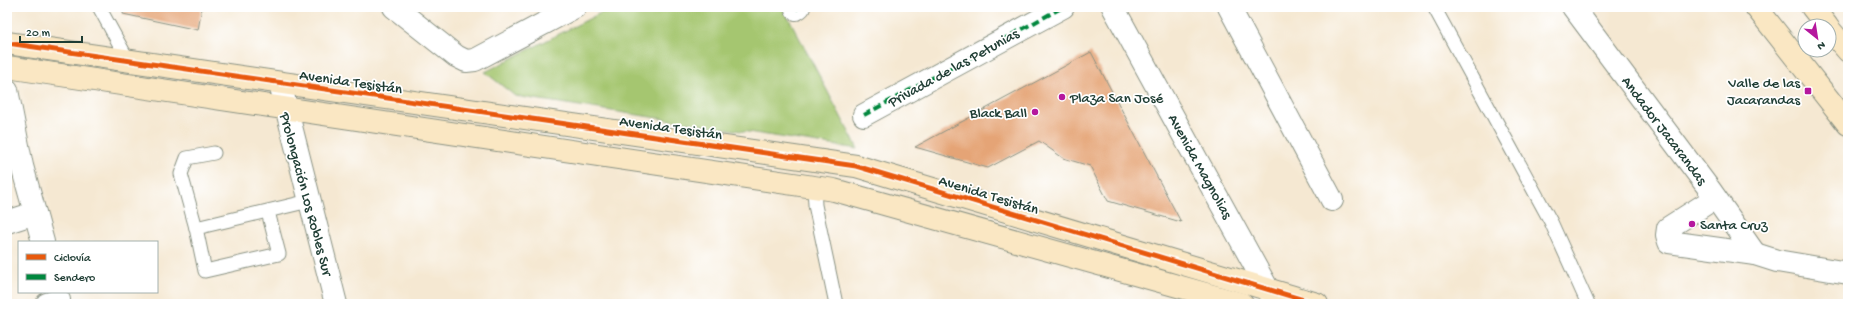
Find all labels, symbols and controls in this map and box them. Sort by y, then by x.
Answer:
scale bar [20,18,82,44]
north arrow [1797,18,1837,58]
street label: Privada de las Petunias [885,25,1023,113]
text: 20 m [26,27,51,41]
text: N [1815,38,1827,52]
street label: Avenida Tesistán [298,67,403,99]
street label: Andador Jacarandas [1617,73,1710,190]
place label: Valle de las Jacarandas [1727,75,1800,110]
marker: Valle de las Jacarandas [1803,86,1813,96]
place label: Plaza San José [1069,90,1164,108]
marker: Plaza San José [1057,92,1067,102]
place label: Black Ball [969,105,1027,123]
marker: Black Ball [1030,107,1040,117]
street label: Prolongación Los Robles Sur [274,110,336,280]
street label: Avenida Magnolias [1163,112,1236,223]
street label: Avenida Tesistán [618,113,723,145]
street label: Avenida Tesistán [936,172,1041,220]
place label: Santa Cruz [1700,217,1768,235]
marker: Santa Cruz [1687,219,1697,229]
legend [18,241,158,293]
text: Ciclovía [54,252,91,266]
text: Sendero [54,272,95,286]

